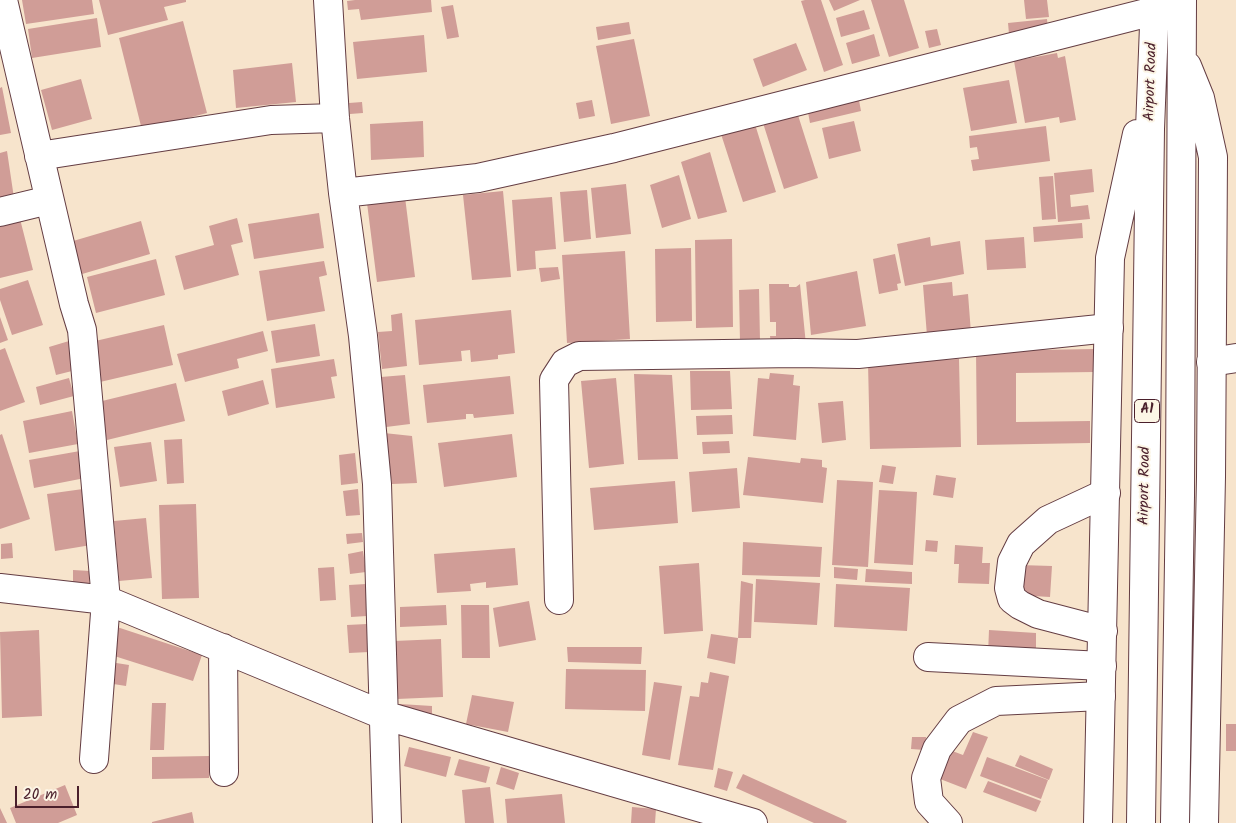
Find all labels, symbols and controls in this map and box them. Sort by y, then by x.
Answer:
street label: Airport Road [1142,42,1162,122]
road number: A1 [1134,400,1160,422]
street label: Airport Road [1136,447,1156,525]
scale bar [18,776,81,808]
text: 20 m [23,783,57,807]

